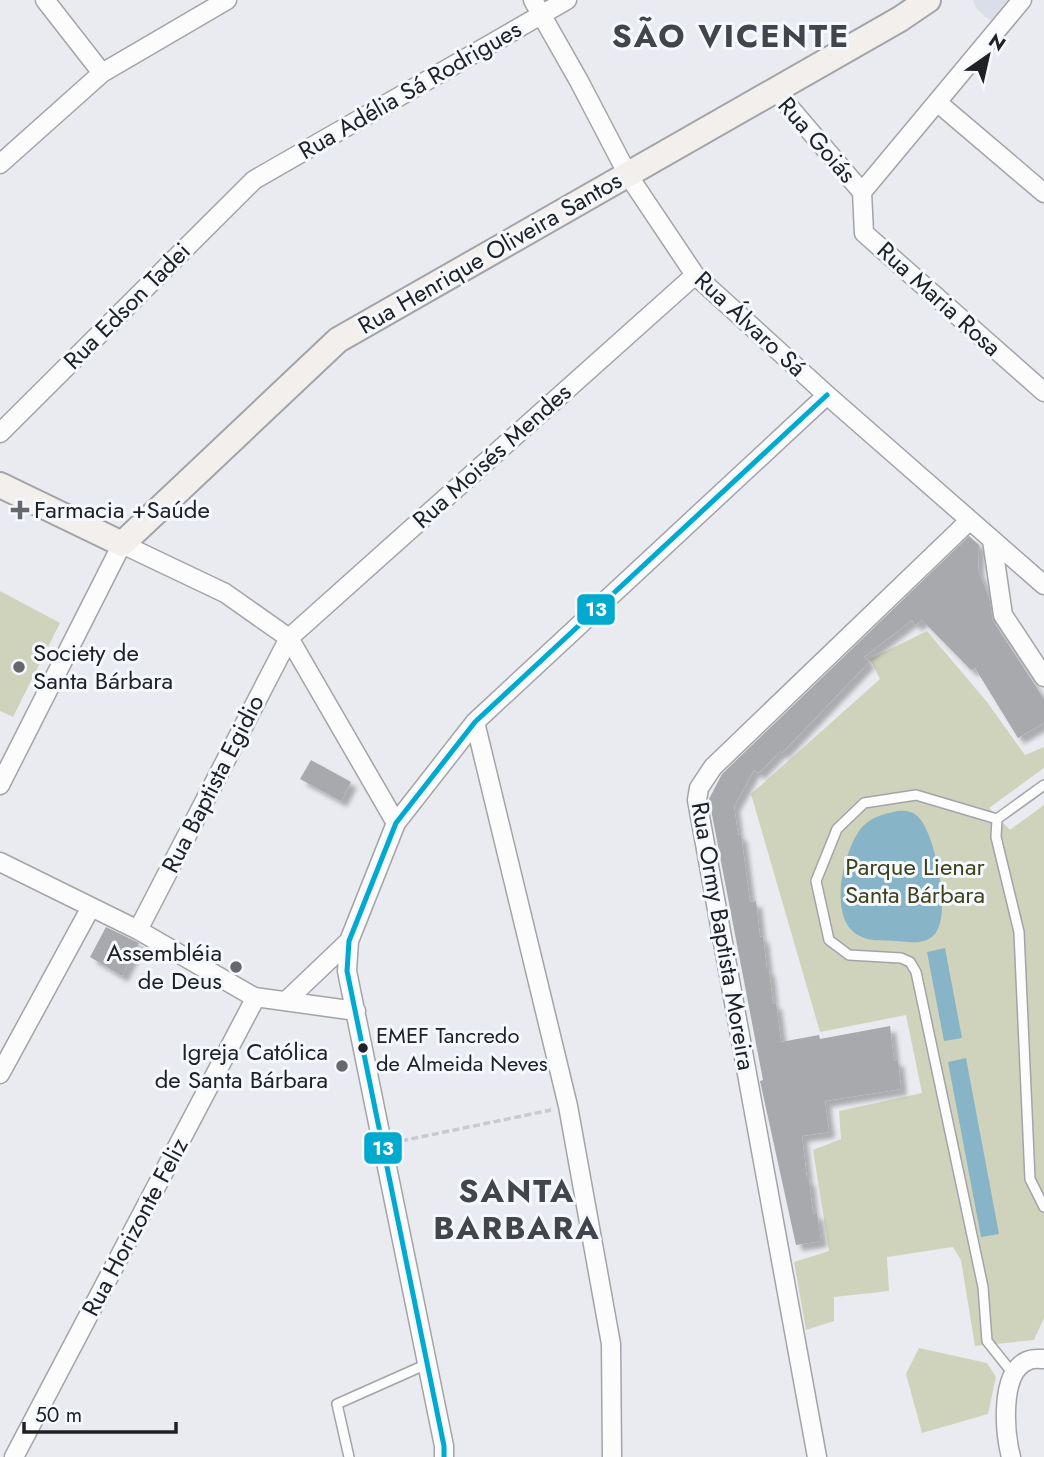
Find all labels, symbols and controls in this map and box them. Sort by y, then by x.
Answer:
street label: Rua Adélia Sá Rodrigues [292,11,528,168]
district label: SÃO VICENTE [612,13,850,59]
north arrow [953,21,1023,91]
text: N [983,27,1011,58]
street label: Rua Goiás [770,89,865,190]
street label: Rua Henrique Oliveira Santos [351,163,628,343]
street label: Rua Maria Rosa [869,233,1009,364]
street label: Rua Edson Tadei [55,234,198,377]
street label: Rua Álvaro Sá [687,263,814,385]
street label: Rua Moisés Mendes [405,375,579,536]
place label: Farmacia +Saúde [34,492,210,527]
marker: Farmacia +Saúde [12,502,28,518]
line badge: 13 [576,593,616,626]
text: 13 [585,596,607,623]
place label: Society de Santa Bárbara [33,635,173,698]
marker: Society de Santa Bárbara [11,659,27,675]
street label: Rua Baptista Egidio [153,689,273,879]
street label: Rua Ormy Baptista Moreira [683,799,764,1073]
park label: Parque Lienar Santa Bárbara [845,849,985,912]
place label: Assembléia de Deus [106,935,222,998]
marker: Assembléia de Deus [228,959,244,975]
place label: EMEF Tancredo de Almeida Neves [376,1019,548,1079]
place label: Igreja Católica de Santa Bárbara [155,1034,328,1097]
marker: EMEF Tancredo de Almeida Neves [356,1041,370,1055]
marker: Igreja Católica de Santa Bárbara [334,1058,350,1074]
street label: Rua Horizonte Feliz [73,1131,196,1322]
line badge: 13 [363,1131,403,1165]
text: 13 [372,1135,394,1162]
district label: SANTA BARBARA [433,1168,601,1251]
scale bar [24,1390,177,1434]
text: 50 m [35,1400,82,1430]

